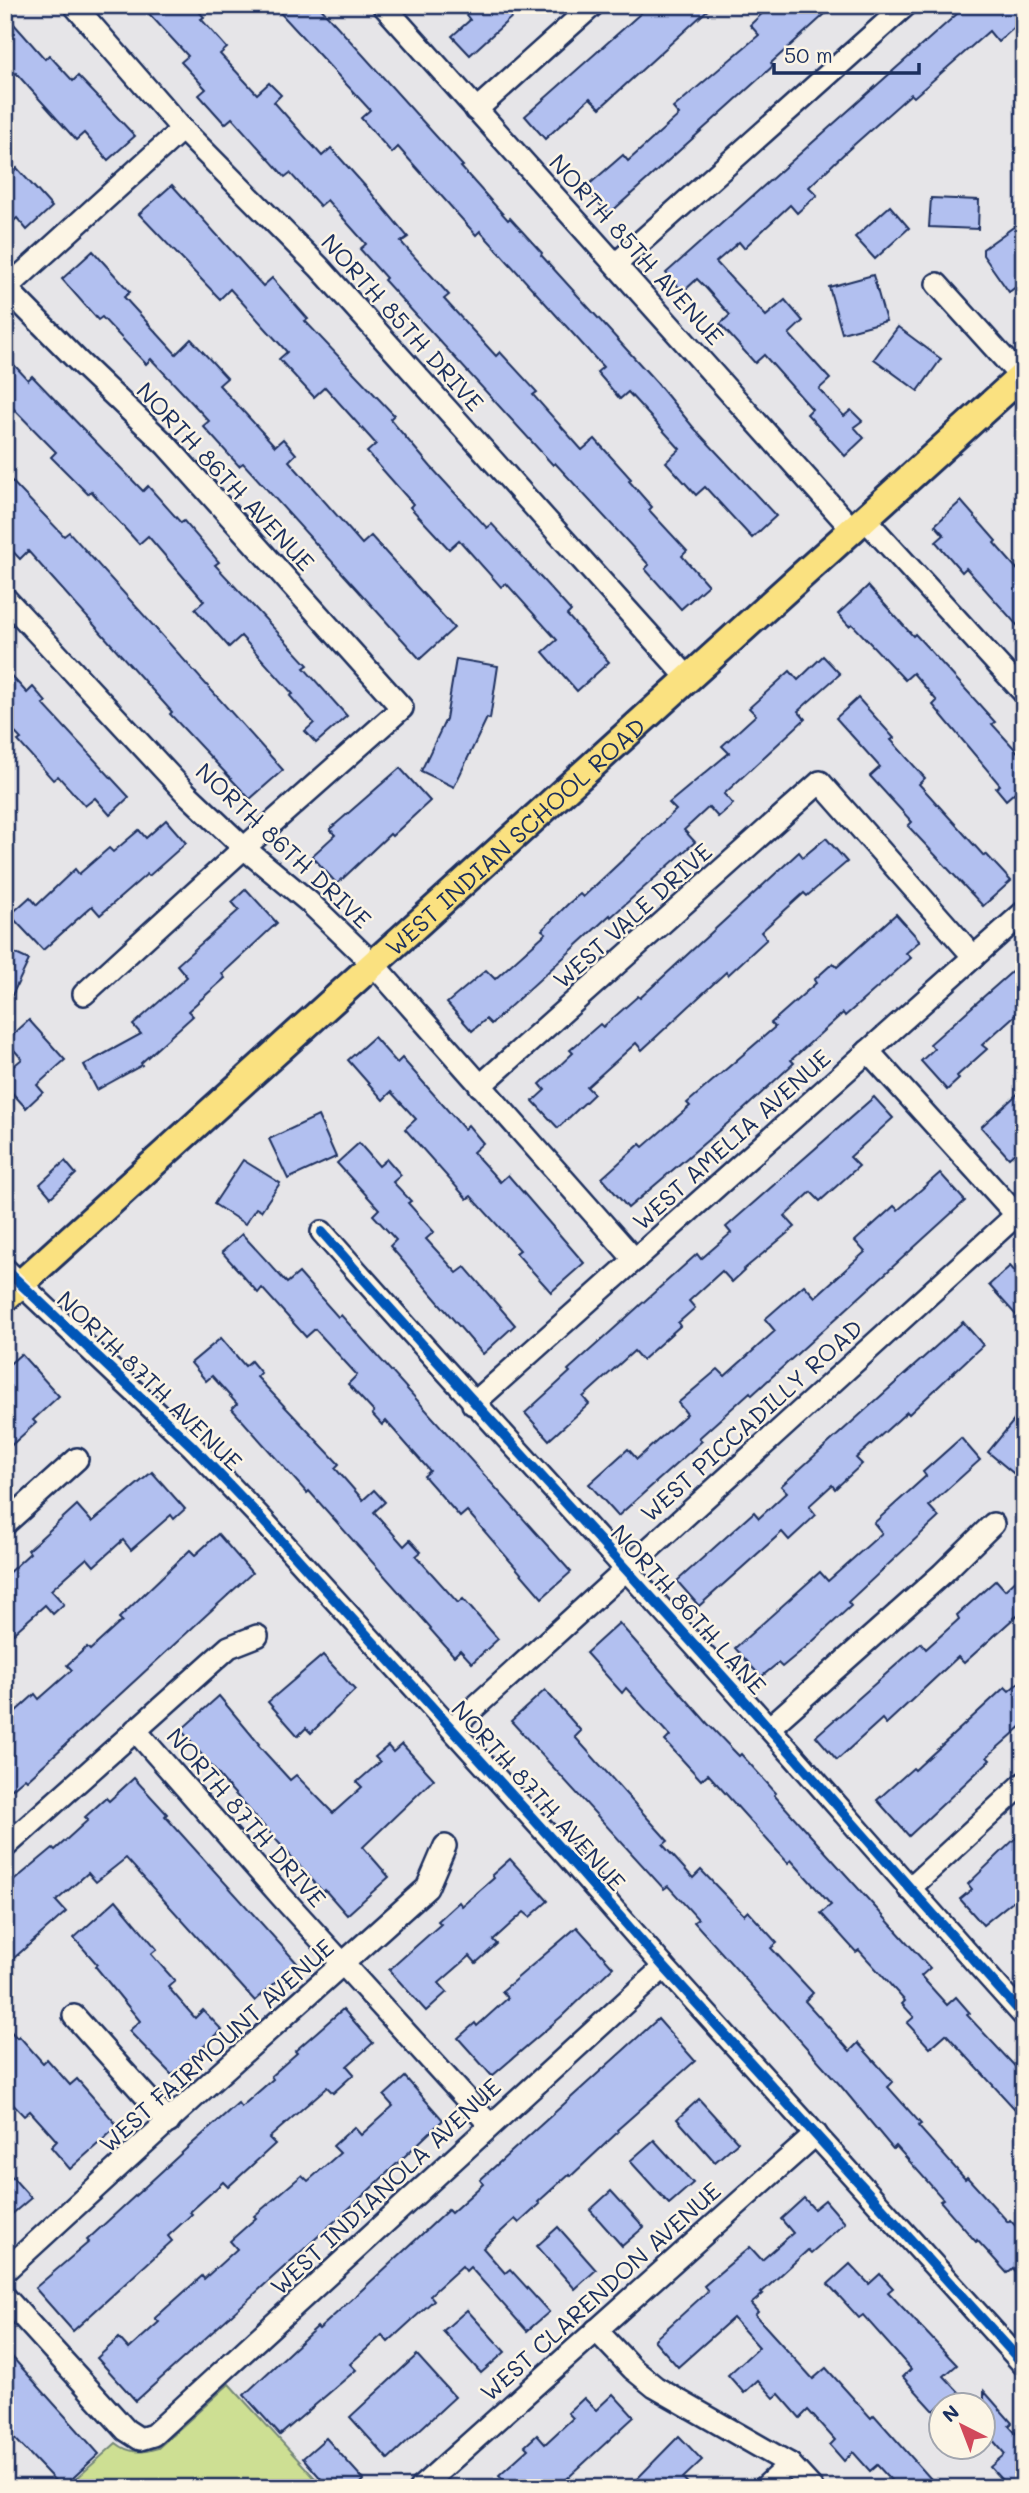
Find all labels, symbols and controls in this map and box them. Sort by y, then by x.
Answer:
scale bar [774,32,919,76]
text: 50 m [784,41,833,68]
street label: NORTH 85TH AVENUE [543,147,731,351]
street label: NORTH 85TH DRIVE [315,227,491,417]
street label: NORTH 86TH AVENUE [130,375,322,577]
street label: WEST INDIAN SCHOOL ROAD [378,710,651,962]
street label: NORTH 86TH DRIVE [190,756,378,934]
street label: WEST VALE DRIVE [546,835,718,995]
street label: WEST AMELIA AVENUE [626,1042,836,1236]
street label: NORTH 87TH AVENUE [51,1283,249,1477]
street label: WEST PICCADILLY ROAD [633,1312,869,1528]
street label: NORTH 86TH LANE [604,1518,774,1700]
street label: NORTH 87TH AVENUE [445,1693,633,1897]
street label: NORTH 87TH DRIVE [161,1721,333,1913]
street label: WEST FAIRMOUNT AVENUE [92,1931,340,2159]
street label: WEST INDIANOLA AVENUE [263,2071,507,2301]
street label: WEST CLARENDON AVENUE [473,2175,727,2407]
north arrow [928,2392,998,2462]
text: N [937,2399,964,2427]

